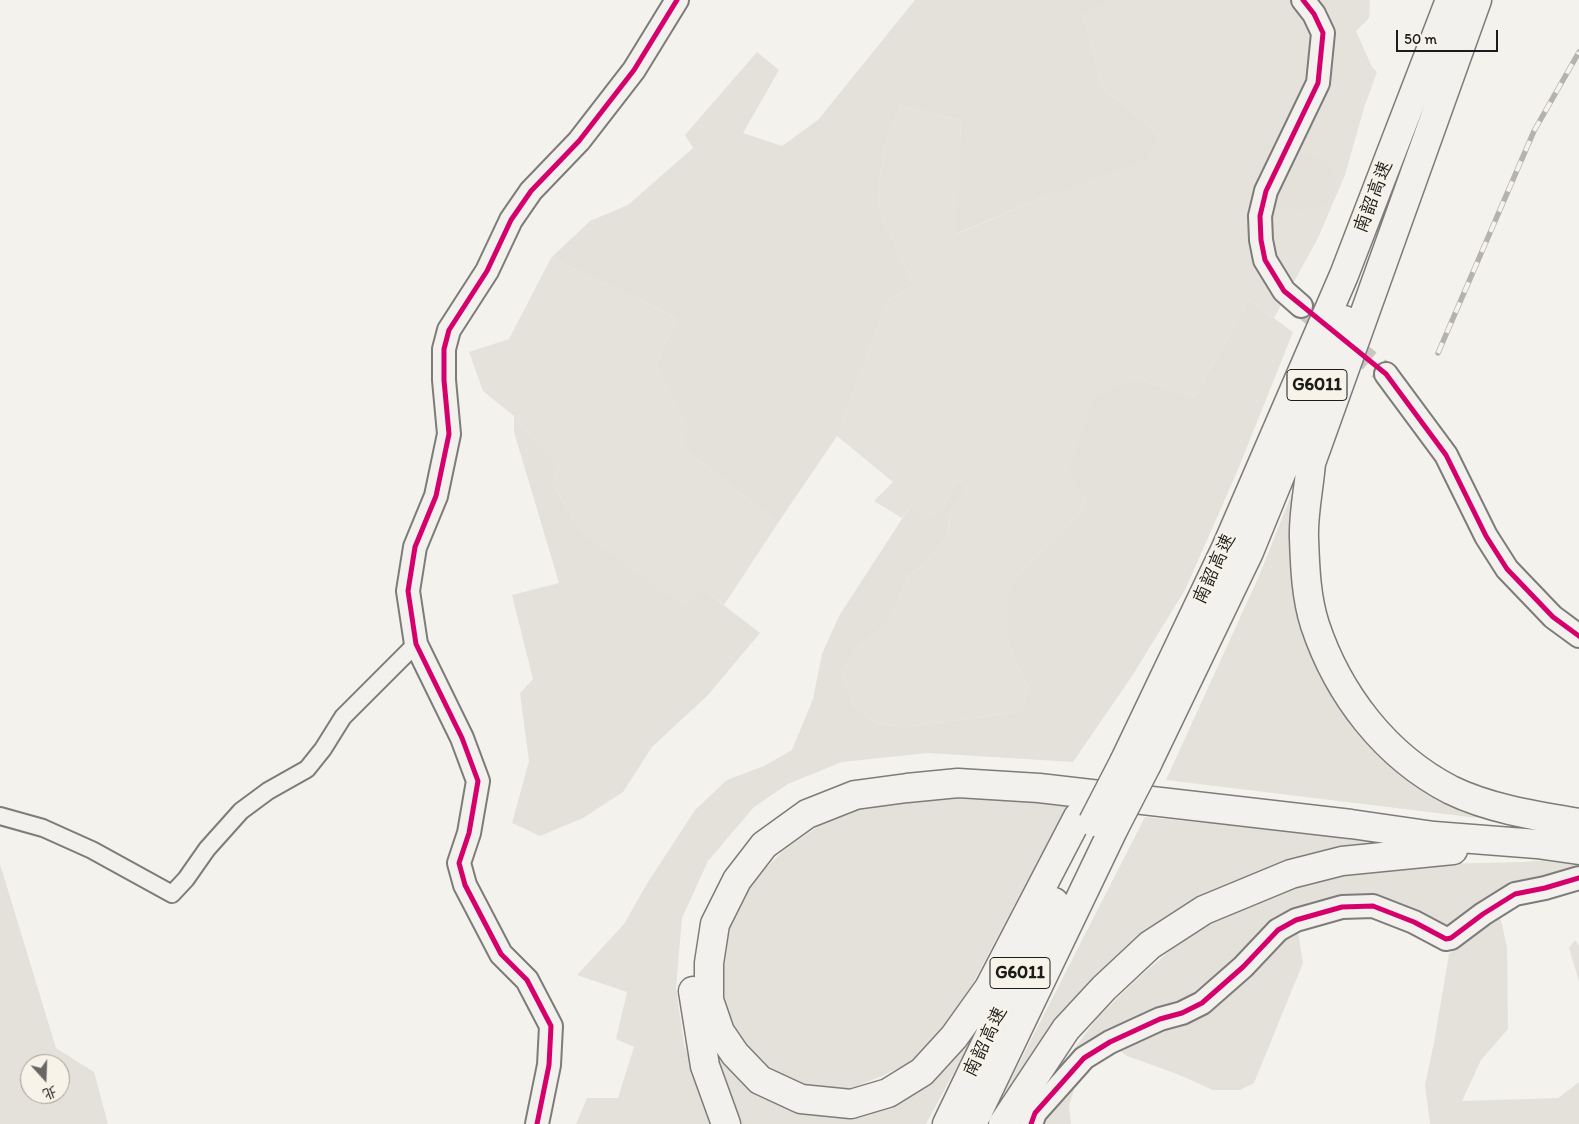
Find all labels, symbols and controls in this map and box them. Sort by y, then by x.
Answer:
scale bar [1399,20,1502,52]
text: 50 m [1404,30,1437,48]
street label: 南韶高速 [1350,157,1398,237]
road number: G6011 [1287,370,1347,400]
street label: 南韶高速 [1189,530,1241,608]
road number: G6011 [990,958,1050,988]
street label: 南韶高速 [959,1003,1013,1081]
north arrow [20,1054,70,1104]
text: 北 [40,1082,59,1103]

